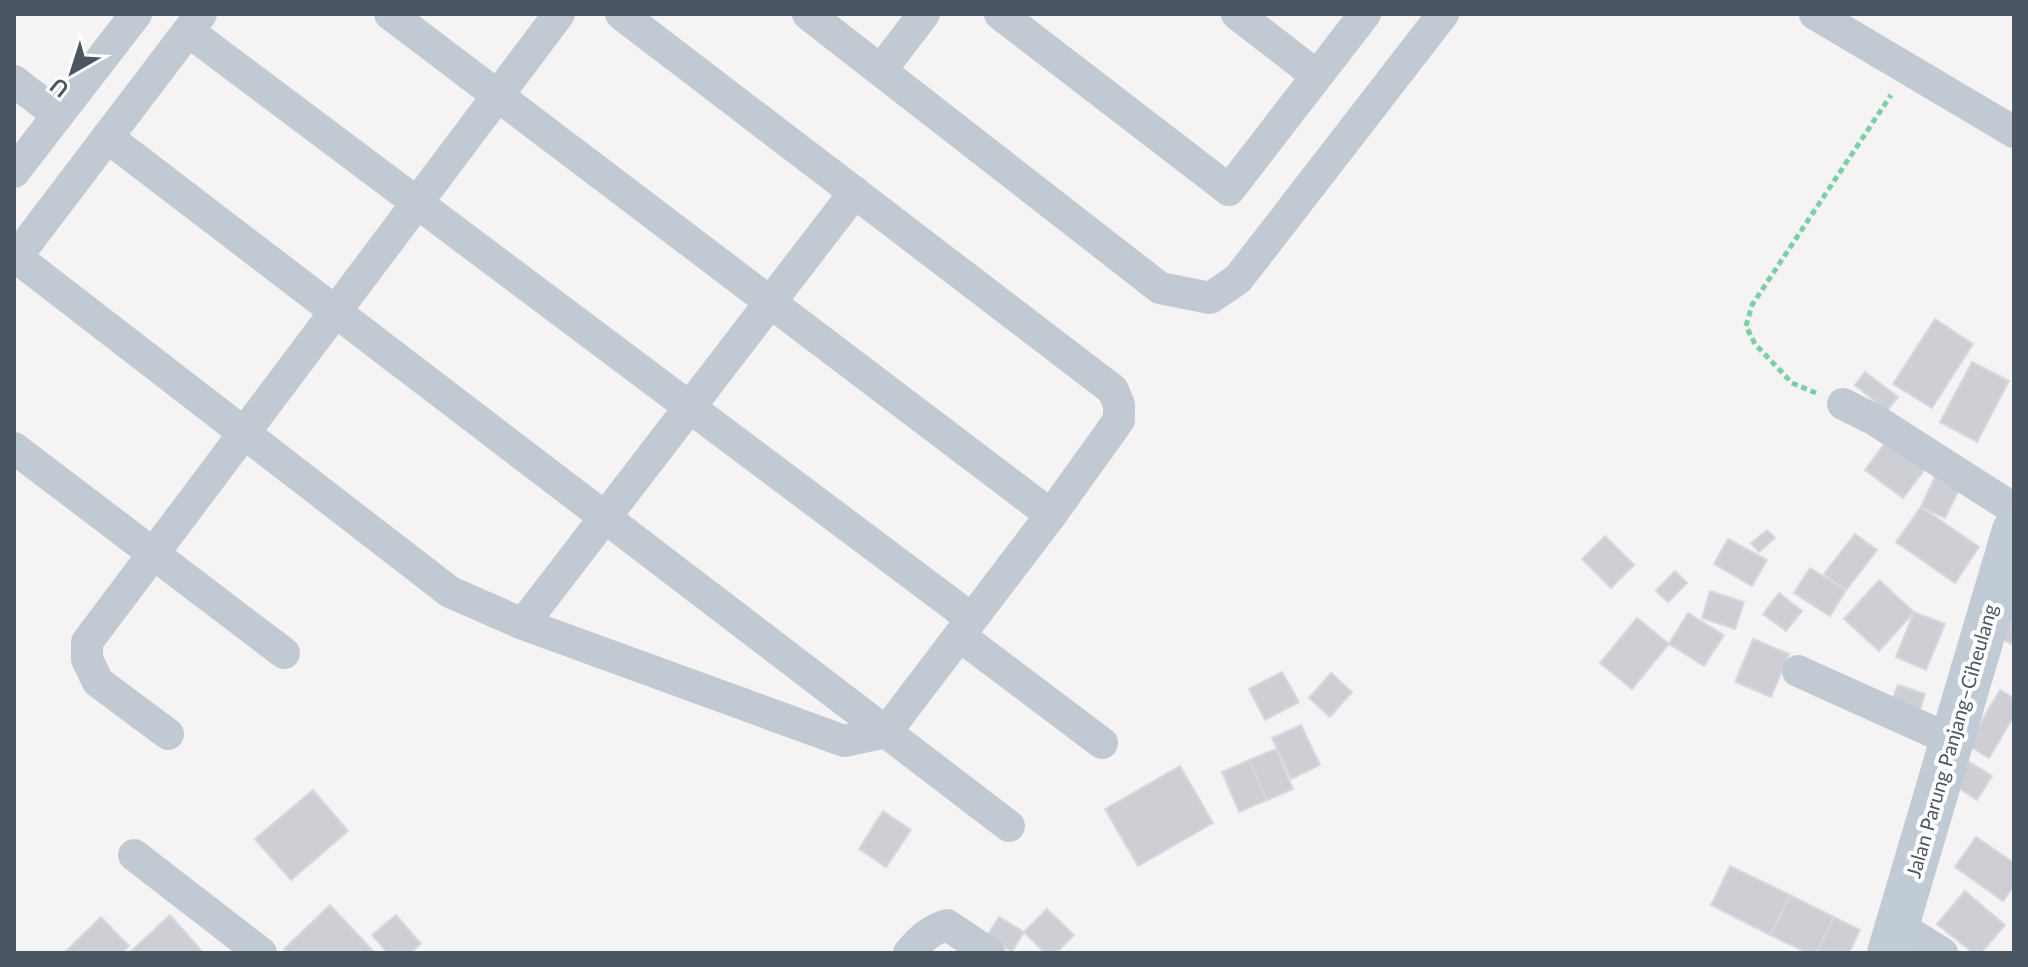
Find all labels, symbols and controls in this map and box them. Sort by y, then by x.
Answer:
north arrow [32,32,112,112]
text: U [44,72,74,104]
street label: Jalan Parung Panjang–Ciheulang [1900,601,2002,880]

